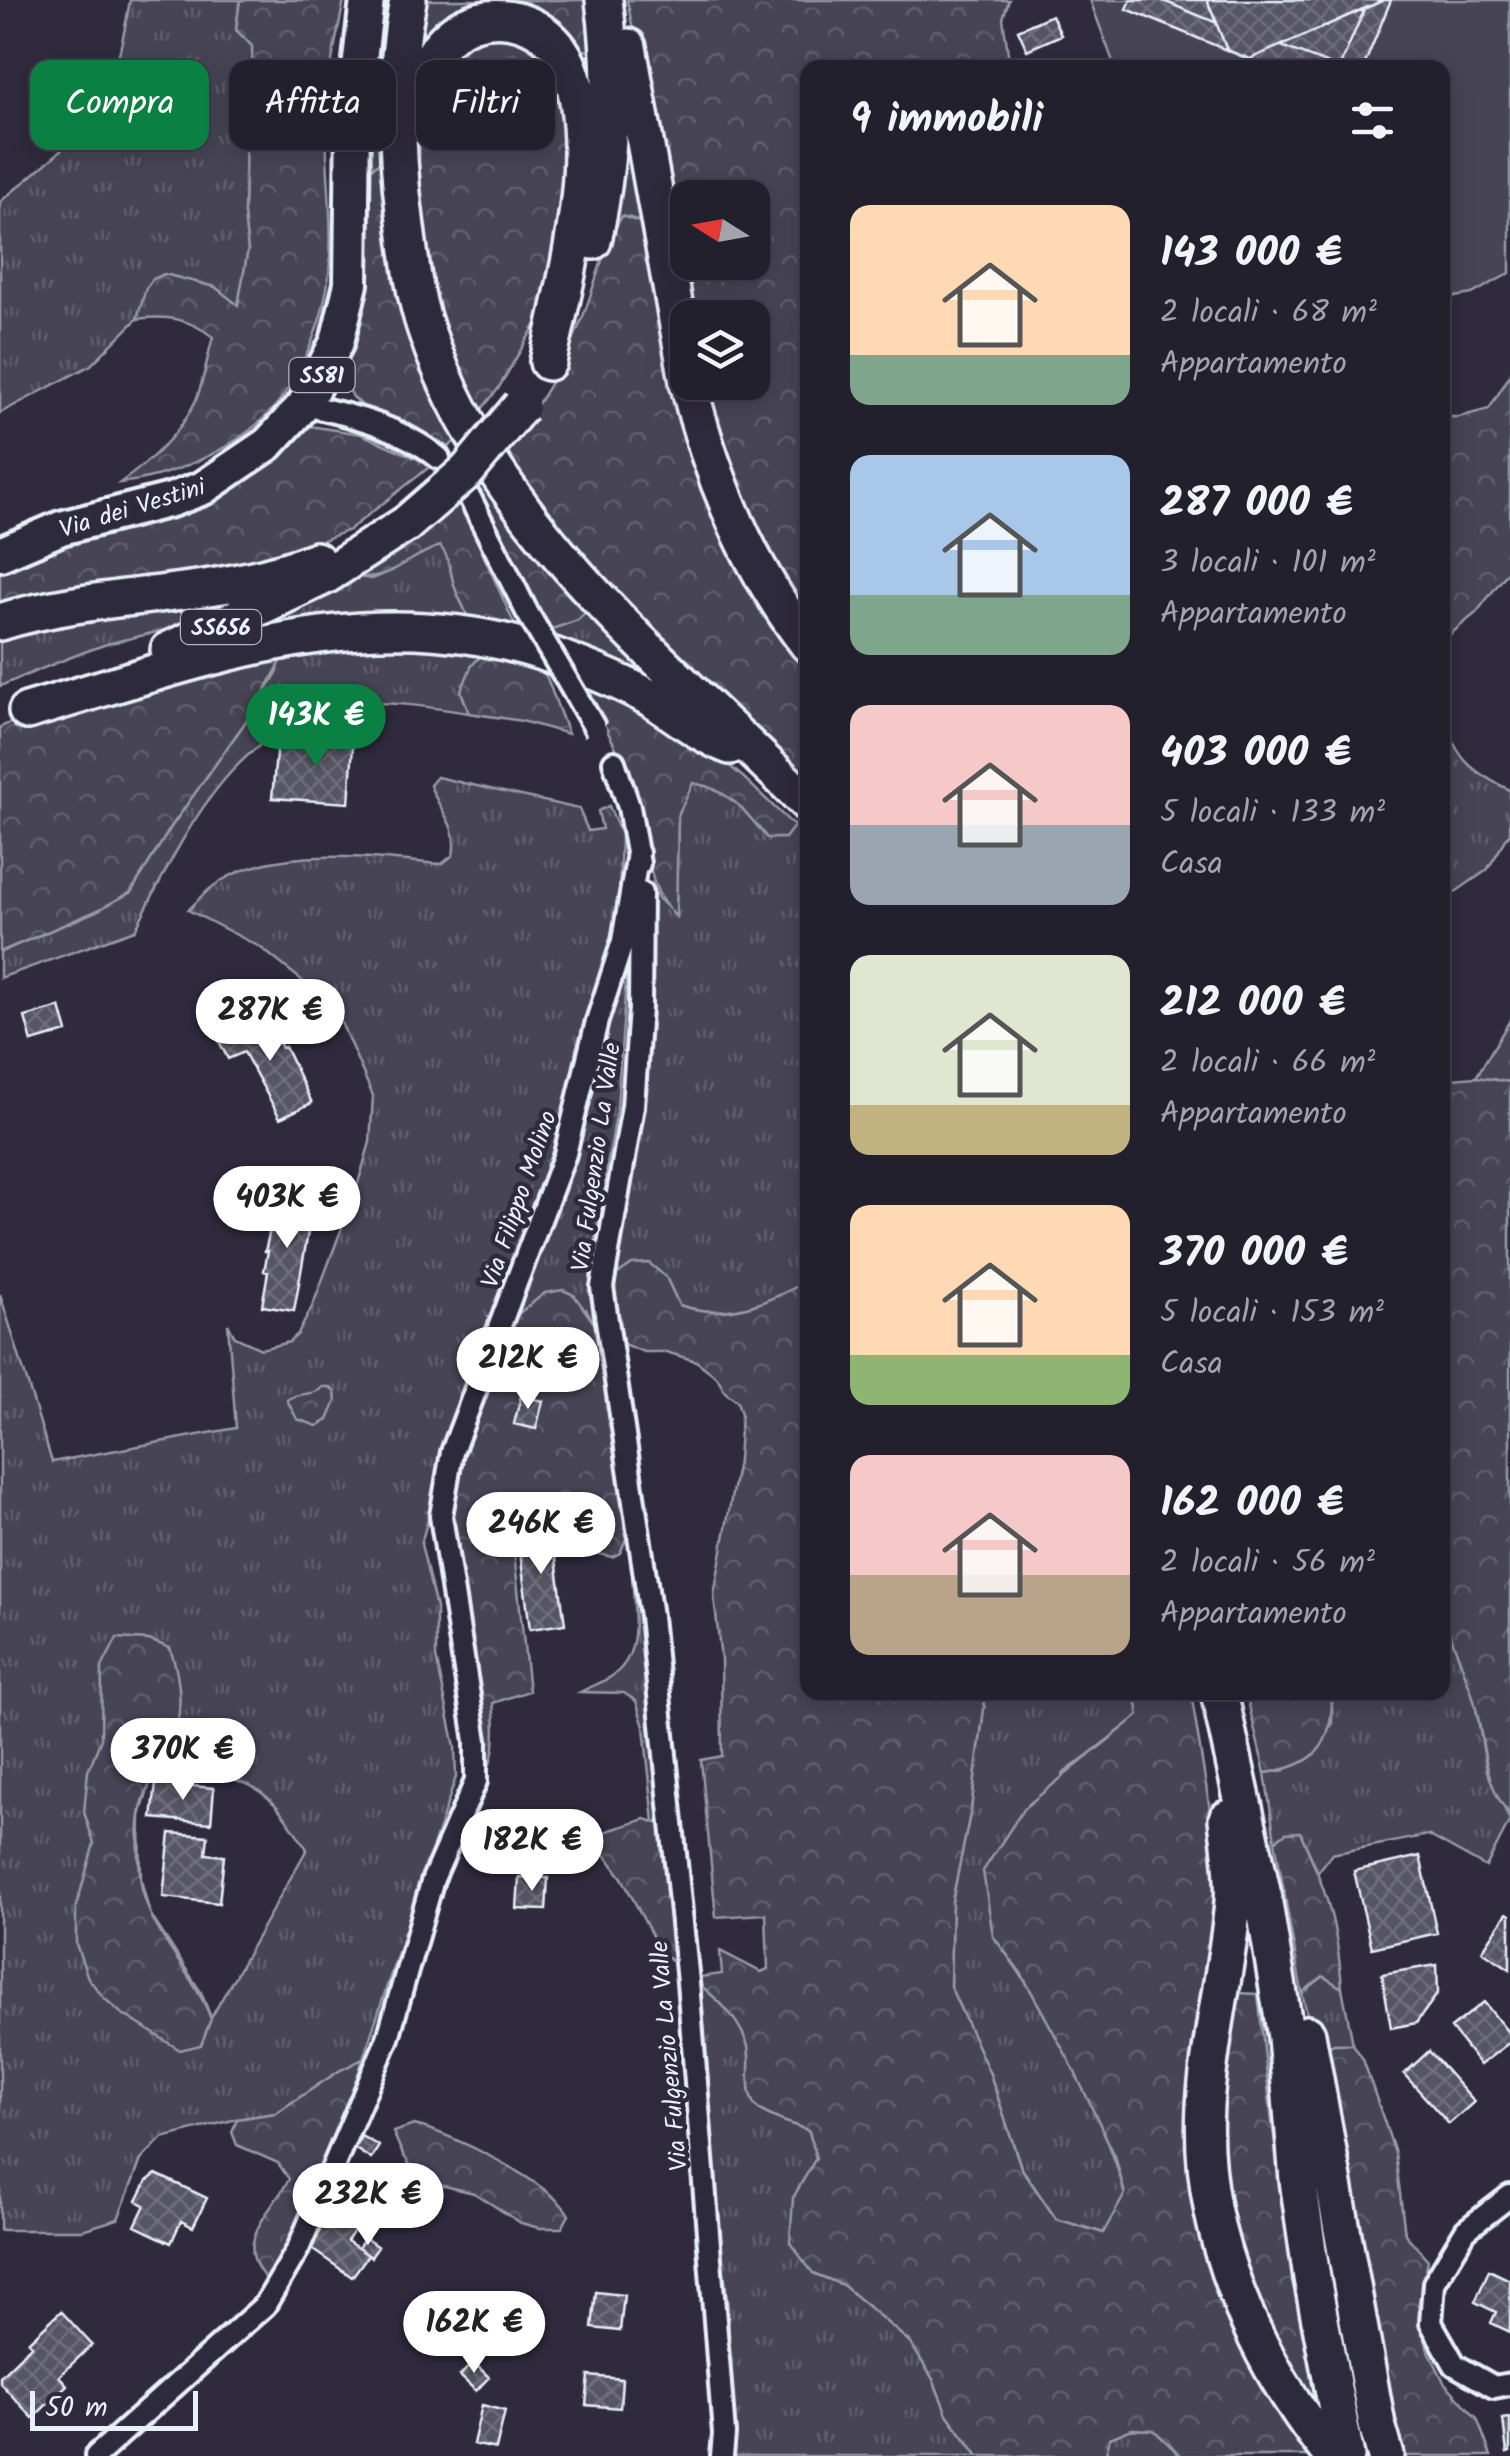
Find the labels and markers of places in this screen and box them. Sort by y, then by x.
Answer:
pin: 143K € [235,684,397,769]
pin: 287K € [189,979,351,1064]
pin: 403K € [206,1166,368,1251]
pin: 212K € [447,1327,609,1412]
pin: 246K € [460,1492,622,1577]
pin: 370K € [102,1718,264,1803]
pin: 182K € [451,1809,613,1894]
pin: 232K € [287,2163,449,2248]
pin: 162K € [393,2291,555,2376]

